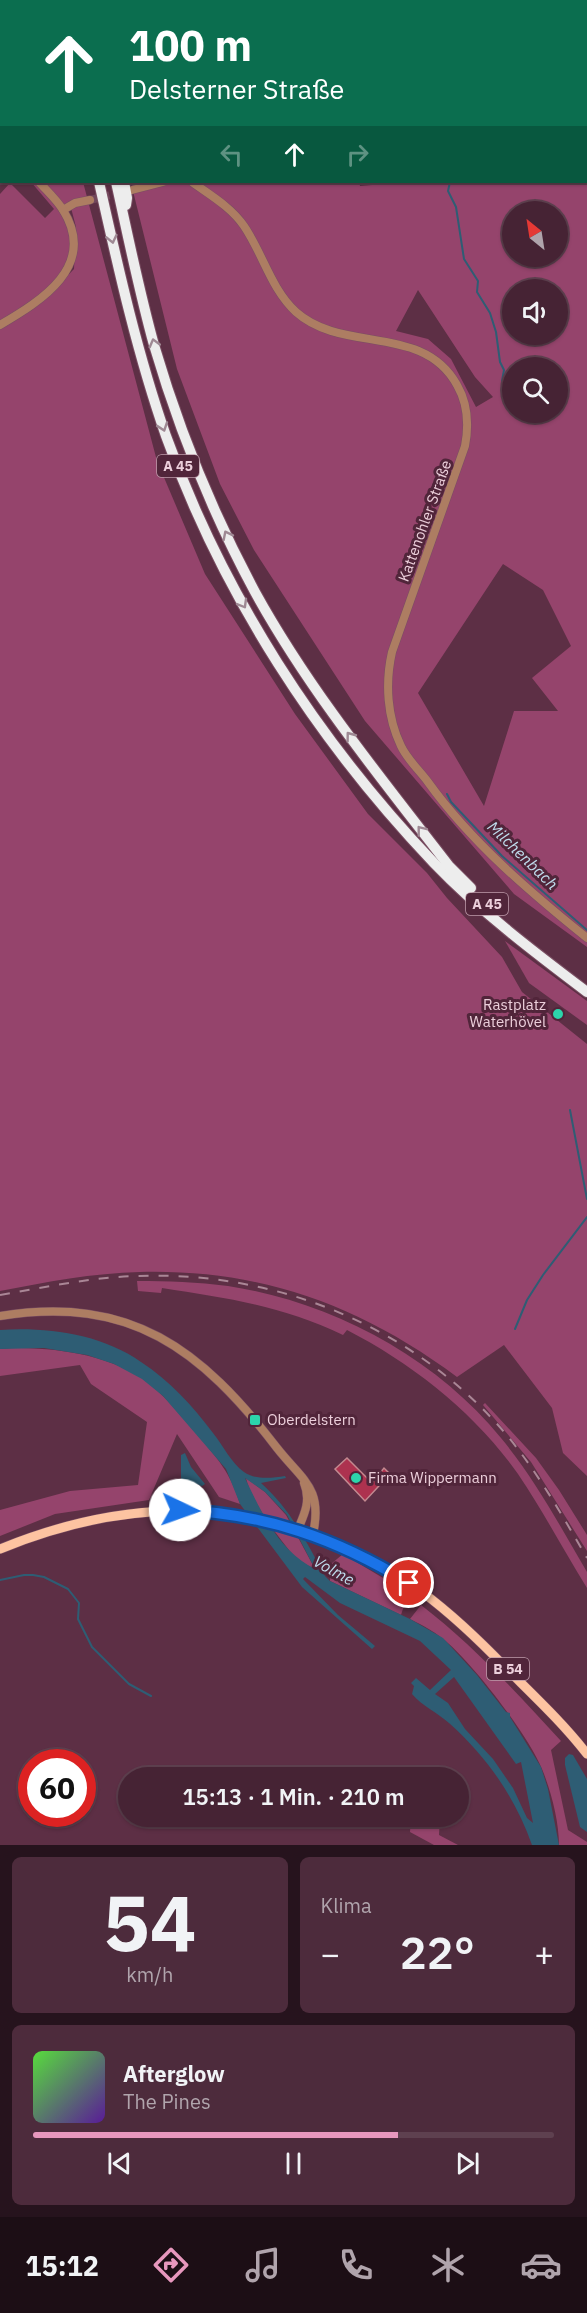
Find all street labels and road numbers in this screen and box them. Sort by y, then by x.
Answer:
road number: A 45 [157,455,199,477]
street label: Kattenohler Straße [394,457,455,584]
road number: A 45 [466,893,508,915]
road number: B 54 [487,1658,529,1680]

